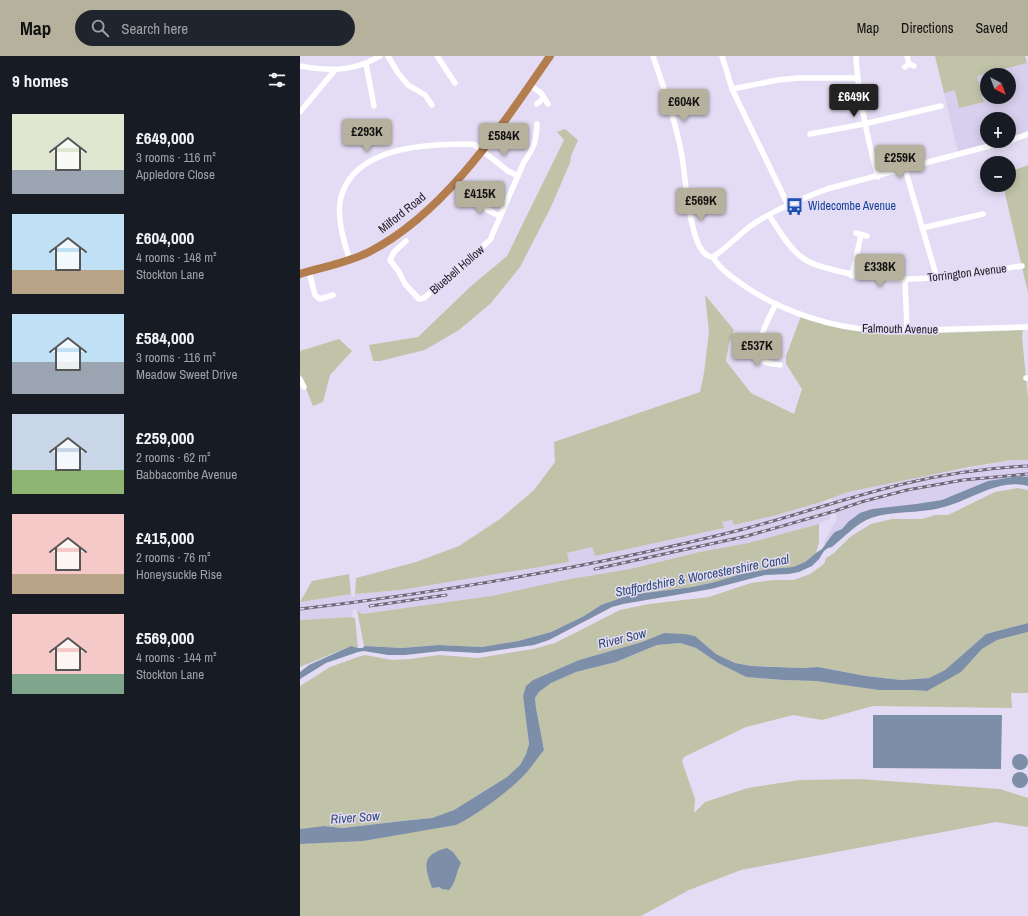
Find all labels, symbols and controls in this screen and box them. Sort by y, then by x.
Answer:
search box [75,10,355,46]
text: Map [20,15,51,41]
icon: search [89,17,111,39]
text: Search here [121,18,188,39]
text: Map [857,19,879,37]
text: Directions [901,19,953,37]
text: Saved [975,19,1008,37]
north arrow [980,68,1016,104]
map controls [980,68,1016,192]
text: 9 homes [12,69,69,92]
icon: filters [266,69,288,91]
pin: £649K [826,84,882,118]
text: £649K [838,88,870,105]
pin: £604K [656,89,712,123]
text: £604K [668,93,700,110]
button: + [980,112,1016,148]
pin: £293K [339,119,395,153]
text: £293K [351,123,383,140]
pin: £584K [476,123,532,157]
text: £649,000 [136,126,194,149]
text: £584K [488,127,520,144]
icon: home [44,130,92,178]
pin: £259K [872,145,928,179]
text: 3 rooms · 116 m² [136,149,216,166]
text: £259K [884,149,916,166]
button: − [980,156,1016,192]
text: Appledore Close [136,166,215,183]
pin: £415K [452,181,508,215]
text: £415K [464,185,496,202]
pin: £569K [673,188,729,222]
street label: Milford Road [375,189,429,237]
text: £569K [685,192,717,209]
bus stop icon: Widecombe Avenue [785,196,805,216]
place label: Widecombe Avenue [808,198,896,214]
text: £604,000 [136,226,194,249]
icon: home [44,230,92,278]
street label: Bluebell Hollow [426,241,488,298]
text: 4 rooms · 148 m² [136,249,217,266]
pin: £338K [852,254,908,288]
text: £338K [864,258,896,275]
street label: Torrington Avenue [926,260,1008,286]
text: Stockton Lane [136,266,204,283]
street label: Falmouth Avenue [862,320,938,338]
text: £584,000 [136,326,194,349]
icon: home [44,330,92,378]
pin: £537K [729,333,785,367]
text: £537K [741,337,773,354]
text: 3 rooms · 116 m² [136,349,216,366]
text: Meadow Sweet Drive [136,366,237,383]
text: £259,000 [136,426,194,449]
icon: home [44,430,92,478]
text: 2 rooms · 62 m² [136,449,211,466]
text: Babbacombe Avenue [136,466,237,483]
text: £415,000 [136,526,194,549]
icon: home [44,530,92,578]
text: 2 rooms · 76 m² [136,549,211,566]
water label: Staffordshire & Worcestershire Canal [614,550,791,601]
text: Honeysuckle Rise [136,566,222,583]
water label: River Sow [596,624,649,653]
text: £569,000 [136,626,194,649]
icon: home [44,630,92,678]
text: 4 rooms · 144 m² [136,649,217,666]
text: Stockton Lane [136,666,204,683]
water label: River Sow [330,807,381,828]

